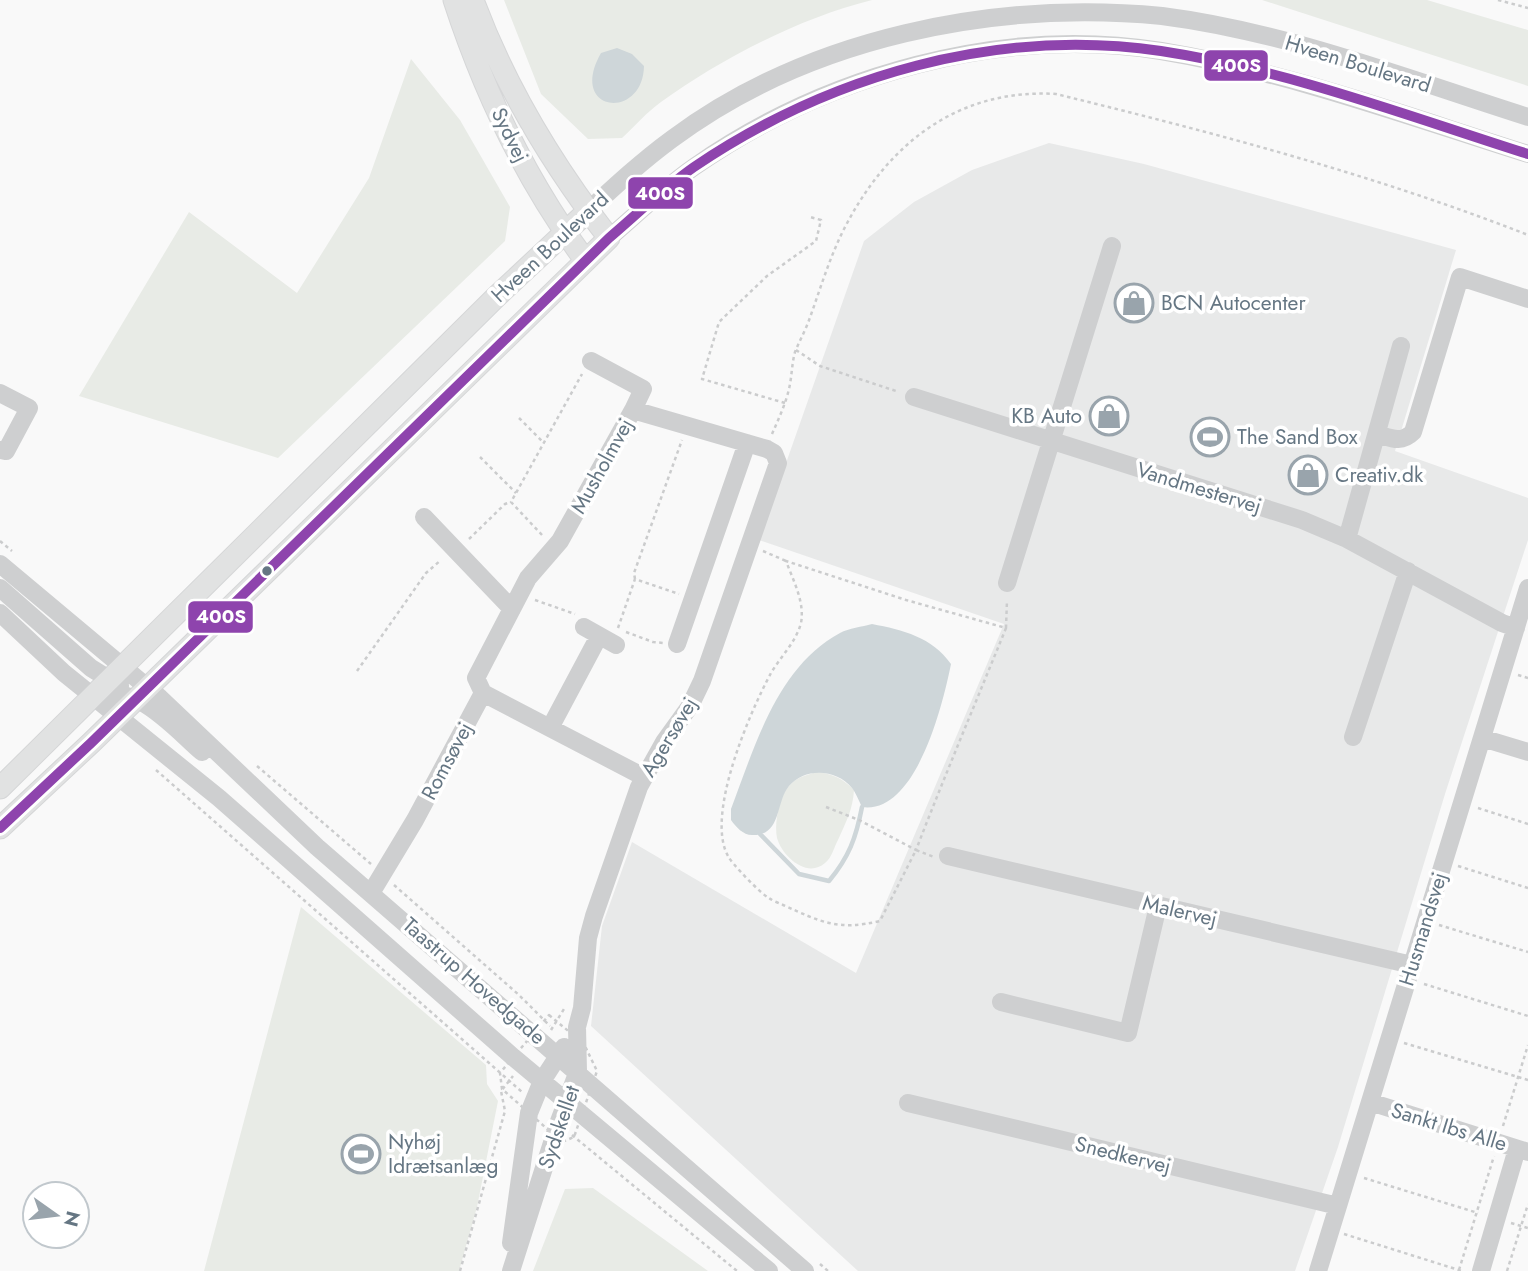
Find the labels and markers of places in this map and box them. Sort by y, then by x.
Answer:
shop icon: BCN Autocenter [1113,282,1155,324]
place label: BCN Autocenter [1161,288,1306,318]
shop icon: KB Auto [1088,395,1130,437]
place label: KB Auto [1011,401,1082,431]
sports icon: The Sand Box [1189,416,1231,458]
place label: The Sand Box [1237,422,1358,452]
shop icon: Creativ.dk [1287,454,1329,496]
place label: Creativ.dk [1335,460,1424,490]
unlabelled marker [260,564,274,578]
place label: Nyhøj Idrætsanlæg [388,1127,498,1181]
sports icon: Nyhøj Idrætsanlæg [340,1133,382,1175]

